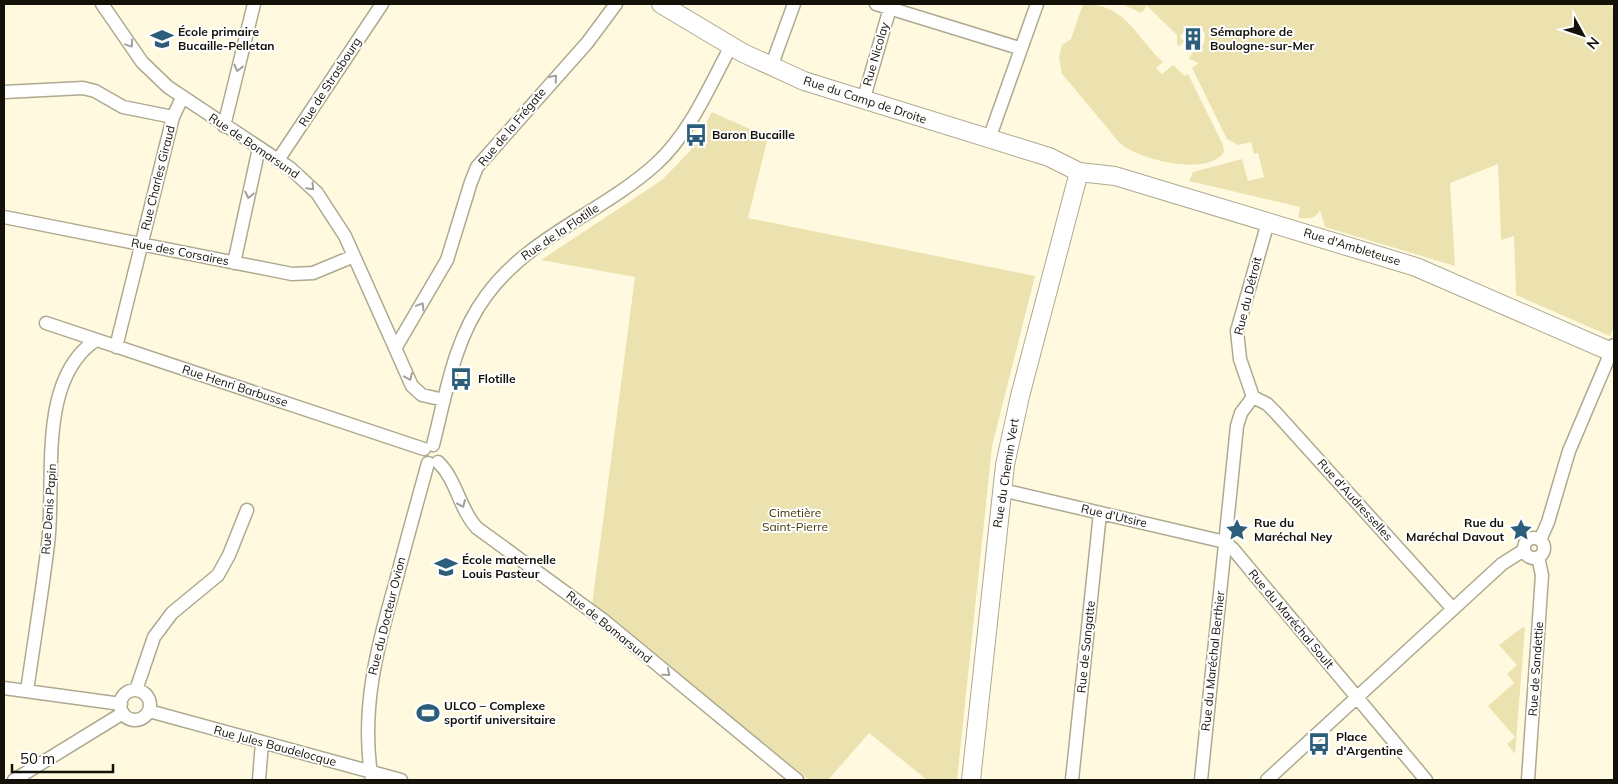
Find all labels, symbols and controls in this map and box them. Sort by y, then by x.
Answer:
north arrow [1558,10,1608,60]
street label: Rue Nicolay [859,20,892,88]
place label: École primaire Bucaille-Pelletan [178,24,275,53]
place label: Sémaphore de Boulogne-sur-Mer [1210,24,1314,53]
school or university icon: École primaire Bucaille-Pelletan [149,26,175,52]
building icon: Sémaphore de Boulogne-sur-Mer [1180,26,1206,52]
street label: Rue de Strasbourg [295,34,364,129]
text: N [1583,34,1603,53]
one-way arrow [124,38,133,48]
one-way arrow [233,64,244,73]
street label: Rue du Camp de Droite [802,73,929,127]
one-way arrow [548,75,557,84]
street label: Rue de la Frégate [475,85,549,169]
street label: Rue de Bomarsund [206,110,302,181]
bus stop icon: Baron Bucaille [683,122,709,148]
street label: Rue Charles Giraud [137,124,178,232]
place label: Baron Bucaille [712,127,795,142]
one-way arrow [305,181,314,190]
one-way arrow [244,191,254,200]
street label: Rue de la Flotille [518,200,601,263]
street label: Rue d'Ambleteuse [1302,225,1403,268]
street label: Rue des Corsaires [130,235,230,268]
street label: Rue du Détroit [1231,255,1264,337]
one-way arrow [414,302,424,311]
street label: Rue Henri Barbusse [180,361,290,410]
bus stop icon: Flotille [448,366,474,392]
place label: Flotille [478,371,516,386]
one-way arrow [402,372,413,381]
street label: Rue du Chemin Vert [989,417,1022,529]
street label: Rue d'Audresselles [1315,456,1396,544]
street label: Rue Denis Papin [38,463,59,555]
one-way arrow [456,499,466,508]
street label: Rue d'Utsire [1080,501,1149,530]
park label: Cimetière Saint-Pierre [762,505,828,534]
place label: Rue du Maréchal Ney [1254,515,1333,544]
place label: Rue du Maréchal Davout [1406,515,1504,544]
place icon: Rue du Maréchal Ney [1224,517,1250,543]
place icon: Rue du Maréchal Davout [1508,517,1534,543]
place label: École maternelle Louis Pasteur [462,552,556,581]
school or university icon: École maternelle Louis Pasteur [433,554,459,580]
street label: Rue du Docteur Ovion [365,555,408,677]
street label: Rue du Maréchal Soult [1245,566,1337,671]
street label: Rue de Bomarsund [563,587,655,666]
street label: Rue du Maréchal Berthier [1198,589,1227,732]
street label: Rue de Sangatte [1073,600,1098,694]
street label: Rue de Sandettie [1525,621,1546,717]
one-way arrow [661,667,670,676]
place label: ULCO – Complexe sportif universitaire [444,698,556,727]
sports icon: ULCO – Complexe sportif universitaire [415,700,441,726]
street label: Rue Jules Baudelocque [212,722,338,769]
place label: Place d'Argentine [1336,729,1403,758]
bus stop icon: Place d'Argentine [1306,731,1332,757]
scale bar [12,742,114,774]
text: 50 m [20,749,55,768]

